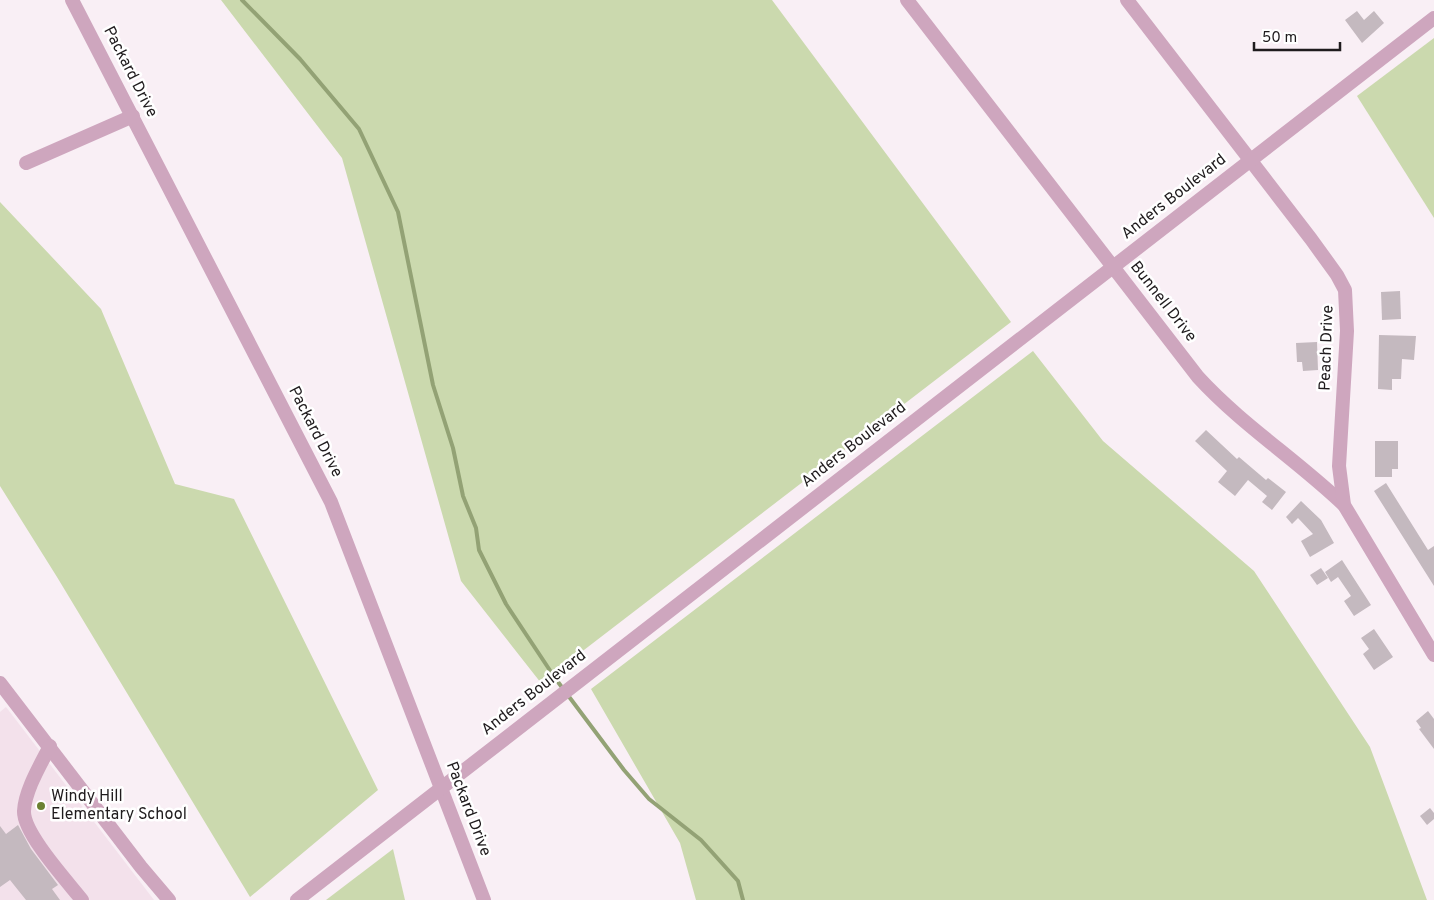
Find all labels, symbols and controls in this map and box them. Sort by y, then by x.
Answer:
scale bar [1254,20,1340,52]
street label: Packard Drive [98,23,162,121]
text: 50 m [1262,29,1297,48]
street label: Anders Boulevard [1118,150,1230,244]
street label: Bunnell Drive [1125,258,1201,346]
street label: Peach Drive [1316,305,1338,391]
street label: Packard Drive [283,383,347,481]
street label: Anders Boulevard [798,398,910,492]
street label: Anders Boulevard [478,646,590,740]
street label: Packard Drive [441,759,495,859]
place label: Windy Hill Elementary School [51,787,187,825]
marker: Windy Hill Elementary School [35,800,47,812]

